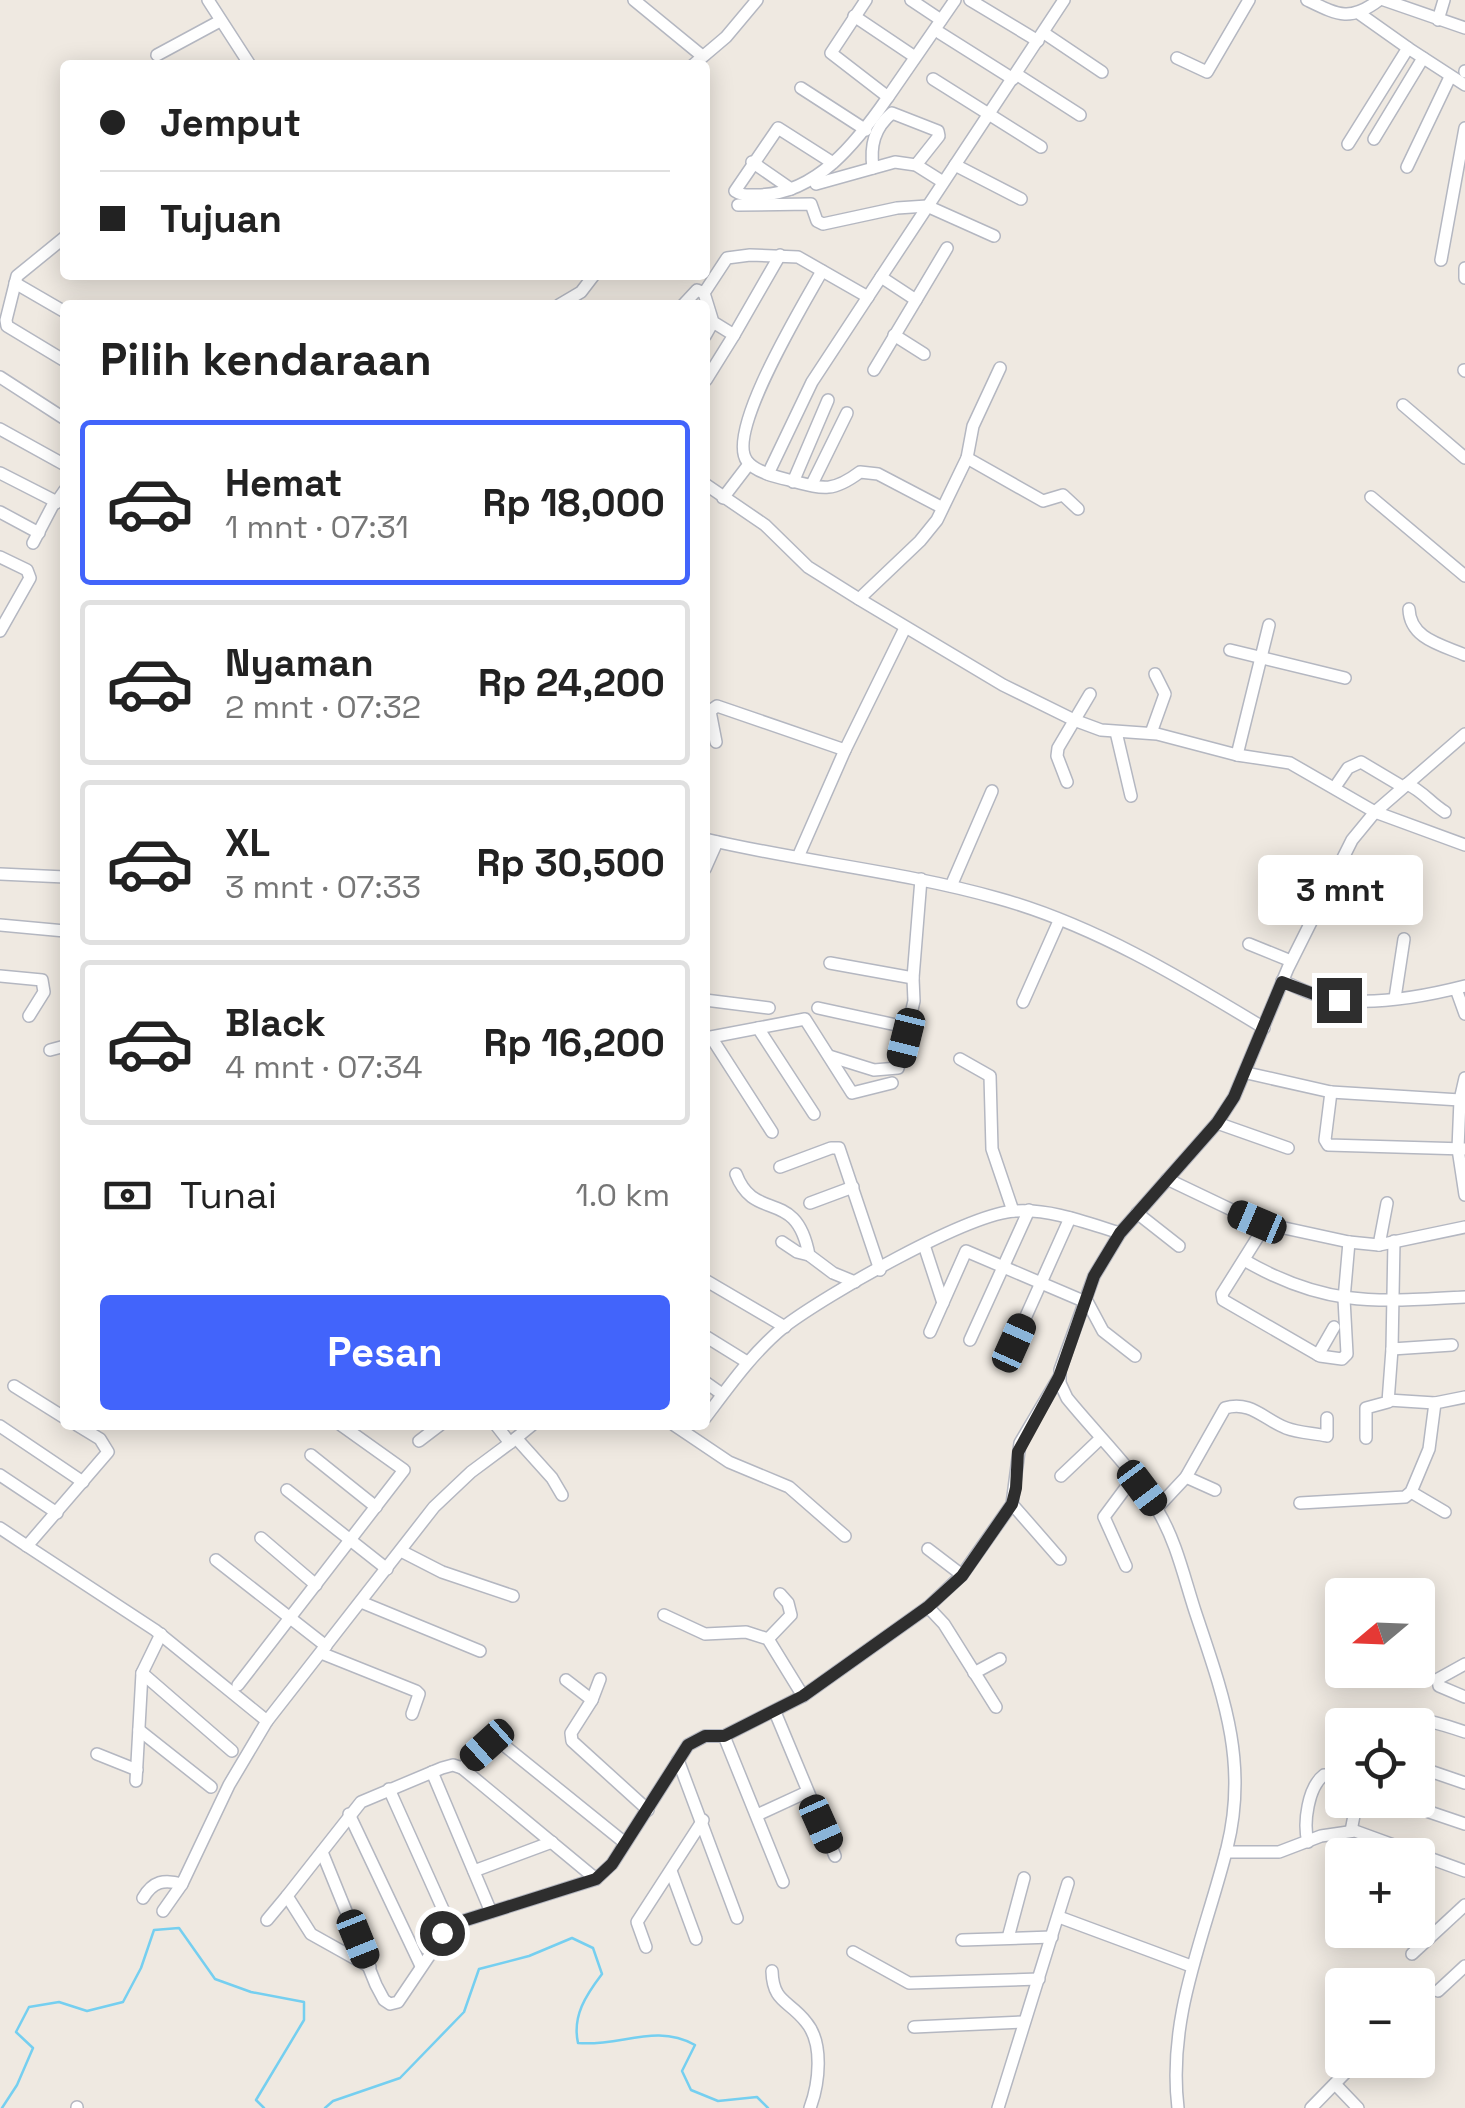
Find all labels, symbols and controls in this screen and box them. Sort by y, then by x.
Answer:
text: Jemput [160,99,301,147]
text: Tujuan [160,195,282,243]
text: Pilih kendaraan [100,331,432,388]
icon: car [105,458,195,548]
text: Hemat [225,459,342,507]
text: Rp 18,000 [483,479,665,527]
text: 1 mnt · 07:31 [225,507,409,547]
icon: car [105,638,195,728]
text: Nyaman [225,639,374,687]
text: Rp 24,200 [478,659,665,707]
text: 2 mnt · 07:32 [225,687,421,727]
icon: car [105,818,195,908]
text: XL [225,819,270,867]
text: Rp 30,500 [477,839,665,887]
callout: 3 mnt [1256,855,1422,925]
text: 3 mnt · 07:33 [225,867,421,907]
text: 3 mnt [1296,870,1385,910]
route end [1317,978,1362,1023]
icon: car [105,998,195,1088]
text: Black [225,999,326,1047]
car [884,1005,928,1071]
text: Rp 16,200 [484,1019,665,1067]
text: 4 mnt · 07:34 [225,1047,422,1087]
icon: cash [100,1168,155,1223]
text: Tunai [180,1171,277,1219]
text: 1.0 km [576,1175,670,1215]
car [1224,1196,1290,1248]
button: Pesan [100,1295,670,1410]
car [988,1309,1040,1377]
car [1112,1455,1172,1521]
north arrow [1325,1578,1435,1688]
map controls [1325,1578,1435,2078]
button: locate [1325,1708,1435,1818]
car [455,1714,519,1776]
car [795,1790,847,1858]
button: + [1325,1838,1435,1948]
car [333,1906,383,1972]
route start [420,1911,465,1956]
button: − [1325,1968,1435,2078]

